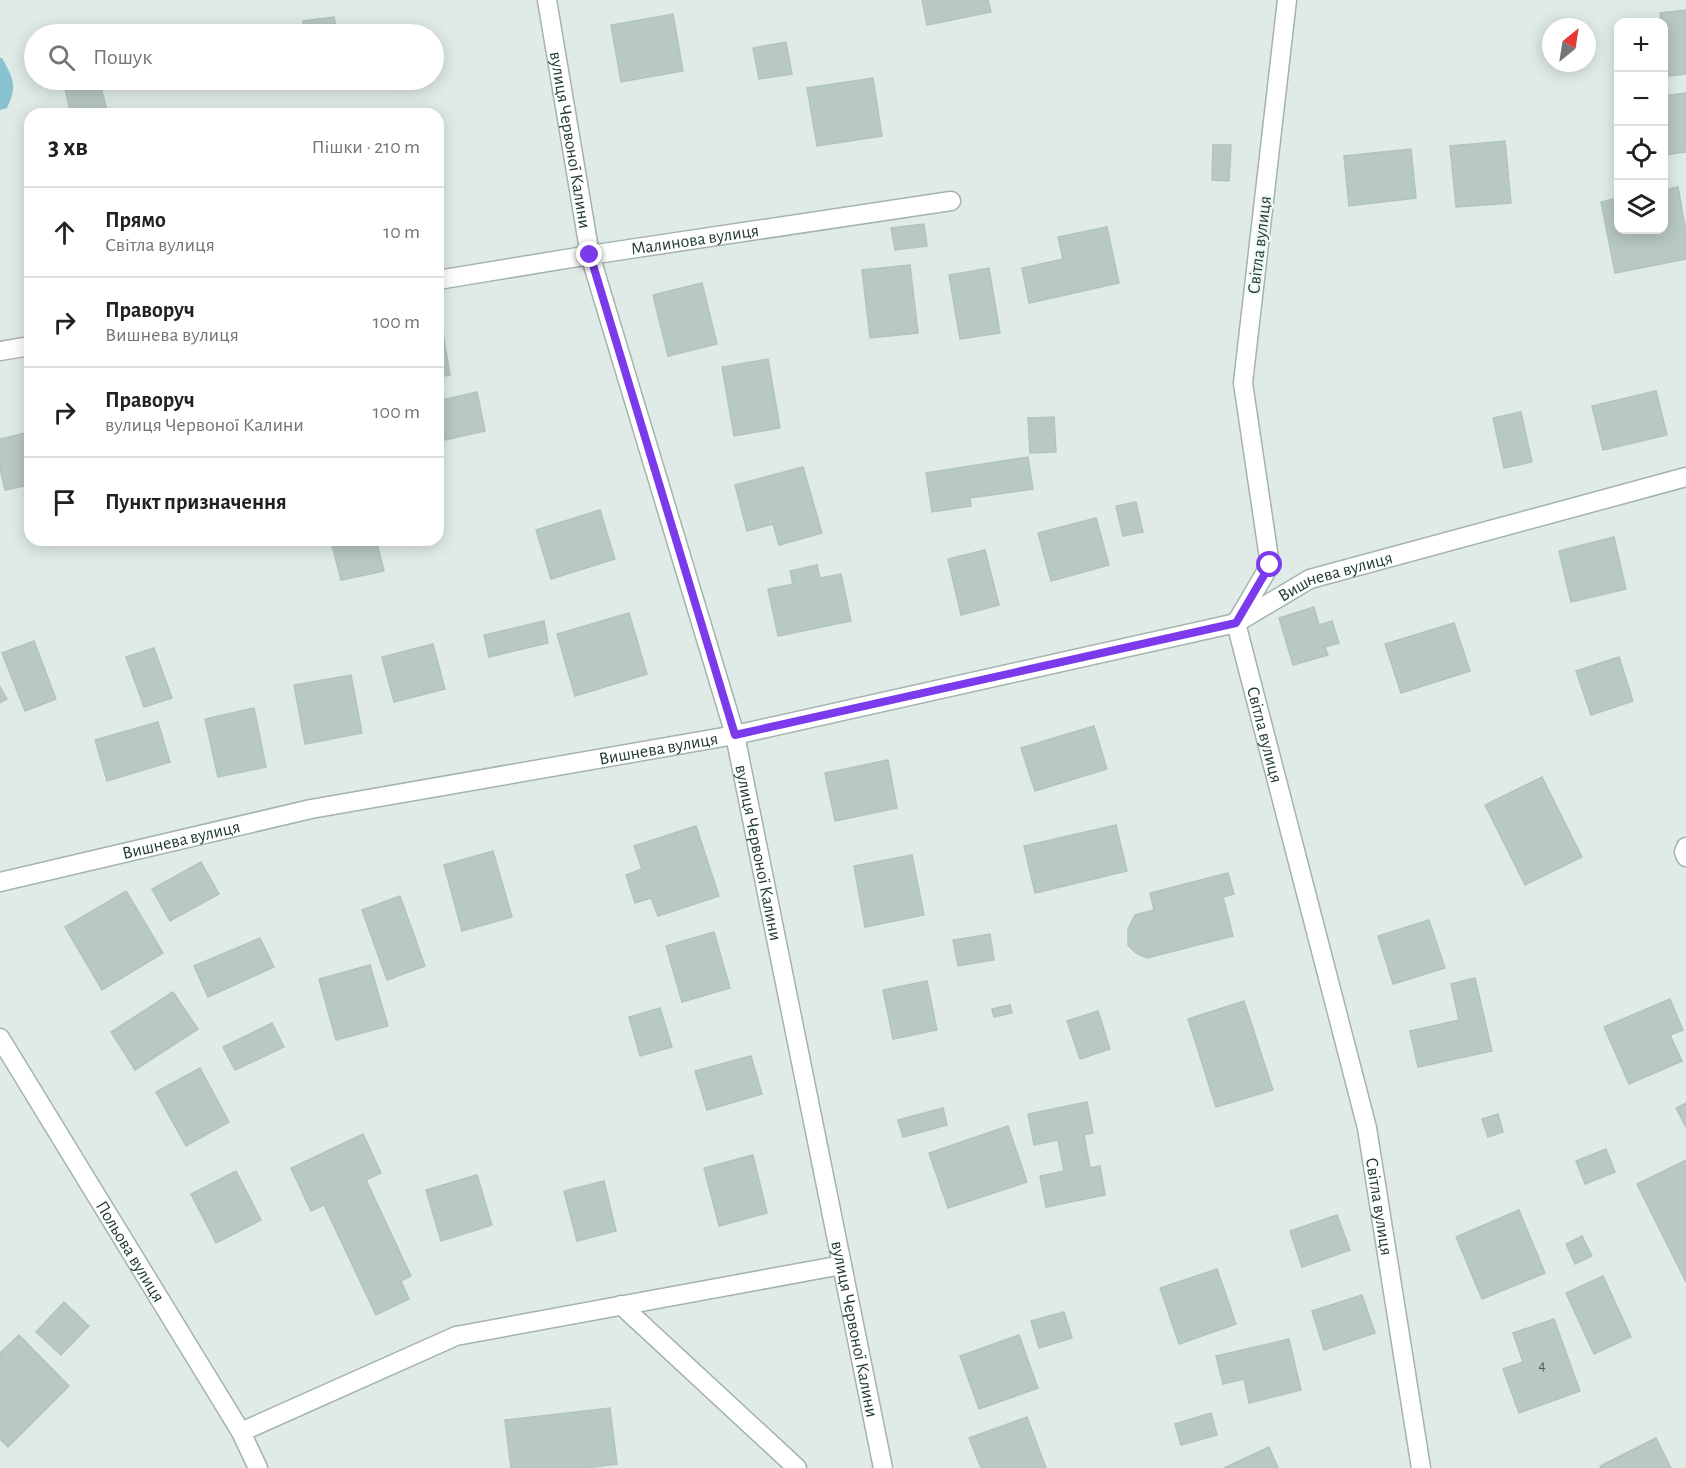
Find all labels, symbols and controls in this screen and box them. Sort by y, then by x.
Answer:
north arrow [1542,18,1596,72]
map controls [1614,18,1668,234]
button: + [1614,18,1668,72]
search box [24,24,444,90]
icon: search [45,41,78,74]
text: Пошук [93,46,152,68]
street label: вулиця Червоної Калини [546,50,593,230]
button: − [1614,72,1668,126]
button: locate [1614,126,1668,180]
text: 3 хв [48,134,88,160]
text: Пішки · 210 m [312,137,420,157]
button: layers [1614,180,1668,234]
street label: Світла вулиця [1245,195,1275,295]
text: Прямо [105,209,166,231]
icon: ahead [48,216,81,249]
text: 10 m [383,222,420,242]
street label: Малинова вулиця [630,222,760,259]
text: Світла вулиця [105,235,215,255]
route end [576,241,602,267]
text: Праворуч [105,299,195,321]
icon: right [48,306,81,339]
text: 100 m [373,312,420,332]
text: Вишнева вулиця [105,325,239,345]
text: Праворуч [105,389,195,411]
icon: right [48,396,81,429]
text: 100 m [373,402,420,422]
text: вулиця Червоної Калини [105,415,304,435]
icon: arrive [48,486,81,519]
text: Пункт призначення [105,491,287,513]
street label: Вишнева вулиця [1275,549,1395,606]
route start [1256,551,1282,577]
street label: Світла вулиця [1243,685,1285,785]
street label: Вишнева вулиця [597,730,719,769]
street label: вулиця Червоної Калини [731,763,784,942]
street label: Вишнева вулиця [121,818,242,863]
street label: Світла вулиця [1362,1156,1395,1257]
street label: Польова вулиця [92,1198,167,1306]
street label: вулиця Червоної Калини [827,1240,881,1419]
house number: 4 [1538,1358,1546,1373]

